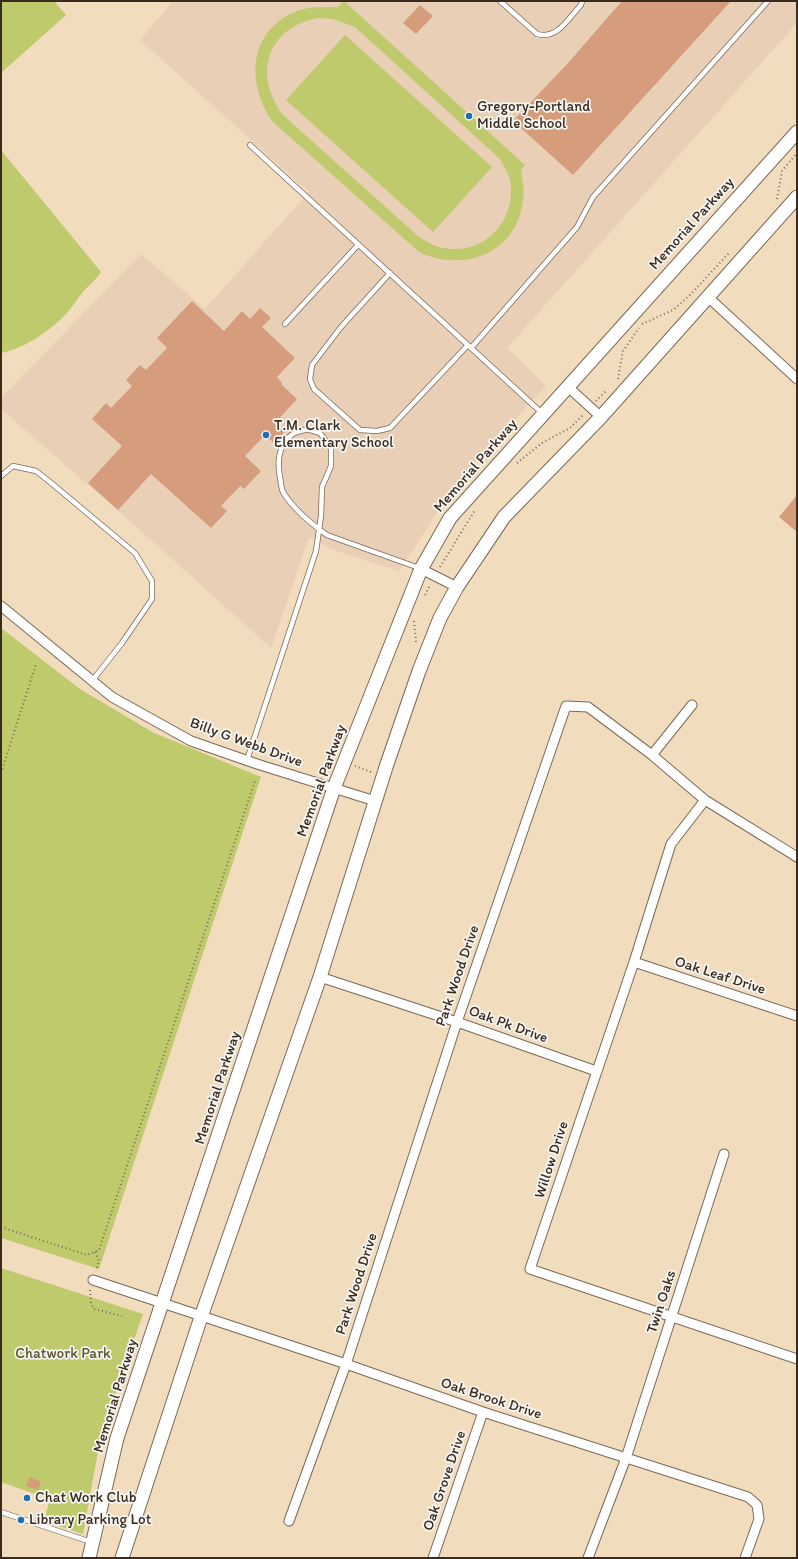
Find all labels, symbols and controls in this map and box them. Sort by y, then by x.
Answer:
place label: Gregory-Portland Middle School [477,98,590,133]
marker: Gregory-Portland Middle School [464,111,474,121]
street label: Memorial Parkway [646,174,738,274]
street label: Memorial Parkway [430,415,522,517]
place label: T.M. Clark Elementary School [274,417,394,452]
marker: T.M. Clark Elementary School [261,430,271,440]
street label: Billy G Webb Drive [187,714,305,772]
street label: Memorial Parkway [293,722,351,840]
street label: Park Wood Drive [432,923,484,1029]
street label: Oak Leaf Drive [672,953,768,999]
street label: Oak Pk Drive [466,1002,550,1048]
street label: Memorial Parkway [191,1029,245,1147]
street label: Willow Drive [531,1119,573,1201]
street label: Park Wood Drive [332,1231,382,1337]
street label: Twin Oaks [643,1268,681,1336]
street label: Memorial Parkway [90,1337,142,1455]
park label: Chatwork Park [15,1345,111,1363]
street label: Oak Brook Drive [438,1374,544,1424]
street label: Oak Grove Drive [419,1428,471,1534]
place label: Chat Work Club [35,1489,136,1507]
marker: Chat Work Club [22,1493,32,1503]
place label: Library Parking Lot [29,1511,151,1529]
marker: Library Parking Lot [16,1515,26,1525]

